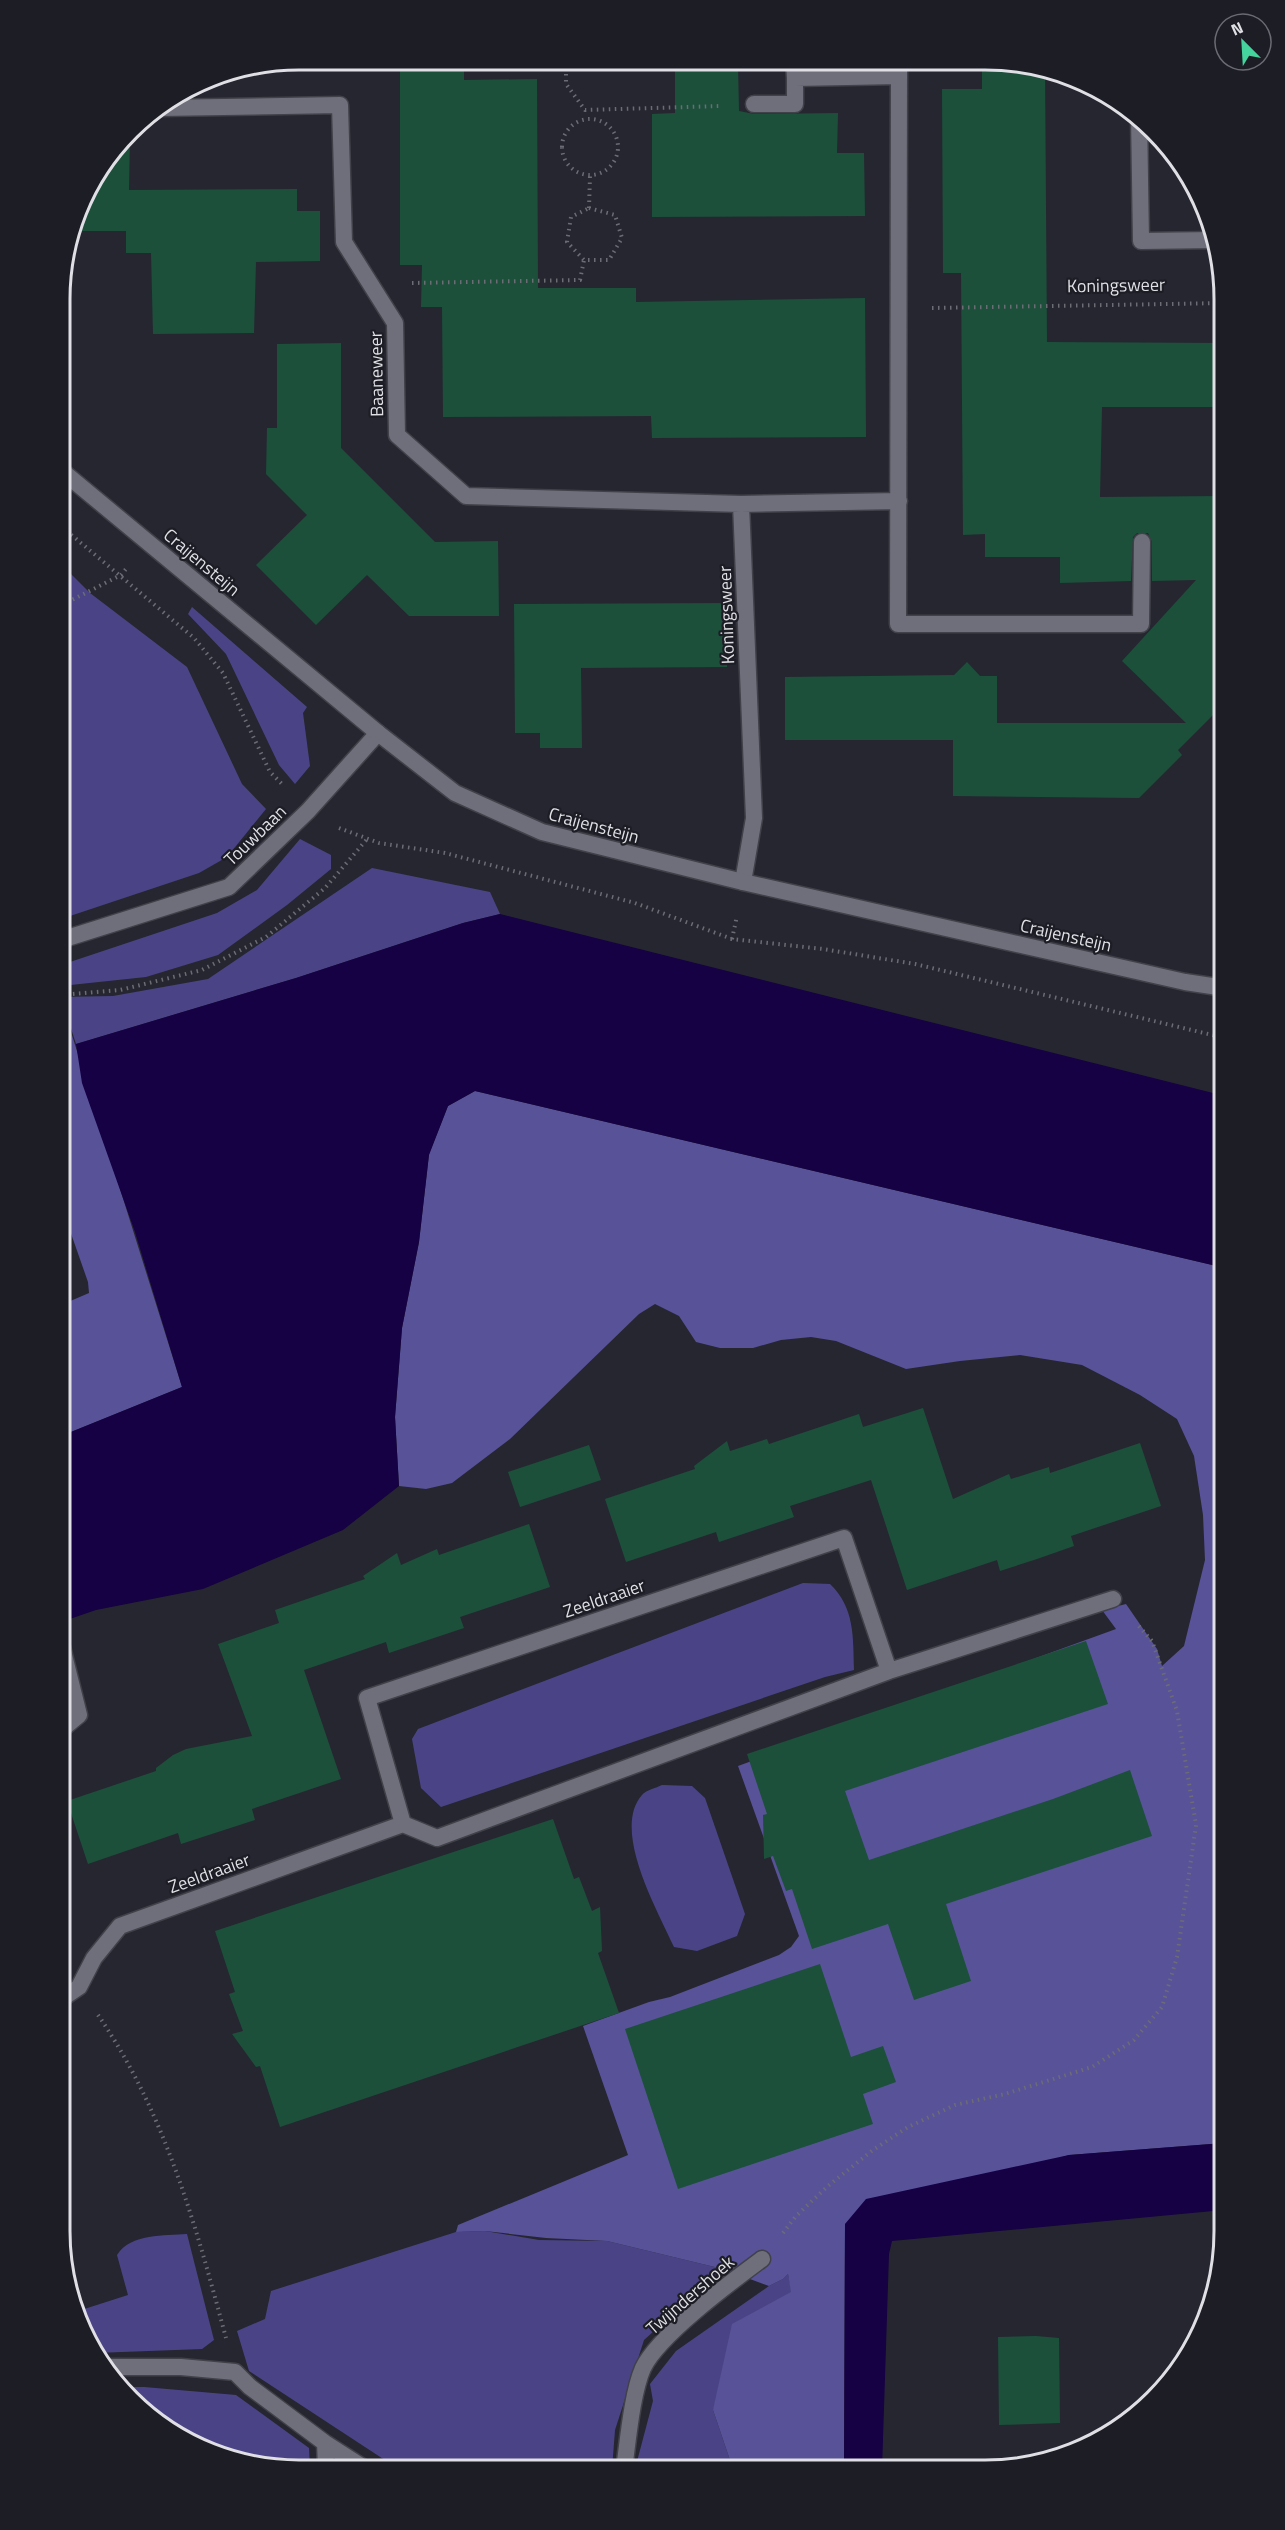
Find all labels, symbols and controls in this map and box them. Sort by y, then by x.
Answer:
north arrow [1213,12,1273,72]
text: N [1227,15,1247,42]
street label: Koningsweer [1067,271,1165,299]
street label: Baaneweer [362,331,390,417]
street label: Craijensteijn [158,522,246,602]
street label: Koningsweer [711,565,741,665]
street label: Touwbaan [218,798,292,872]
street label: Craijensteijn [546,800,642,850]
street label: Craijensteijn [1018,911,1114,959]
street label: Zeeldraaier [559,1571,649,1625]
street label: Zeeldraaier [165,1846,253,1900]
street label: Twijndershoek [640,2249,740,2341]

